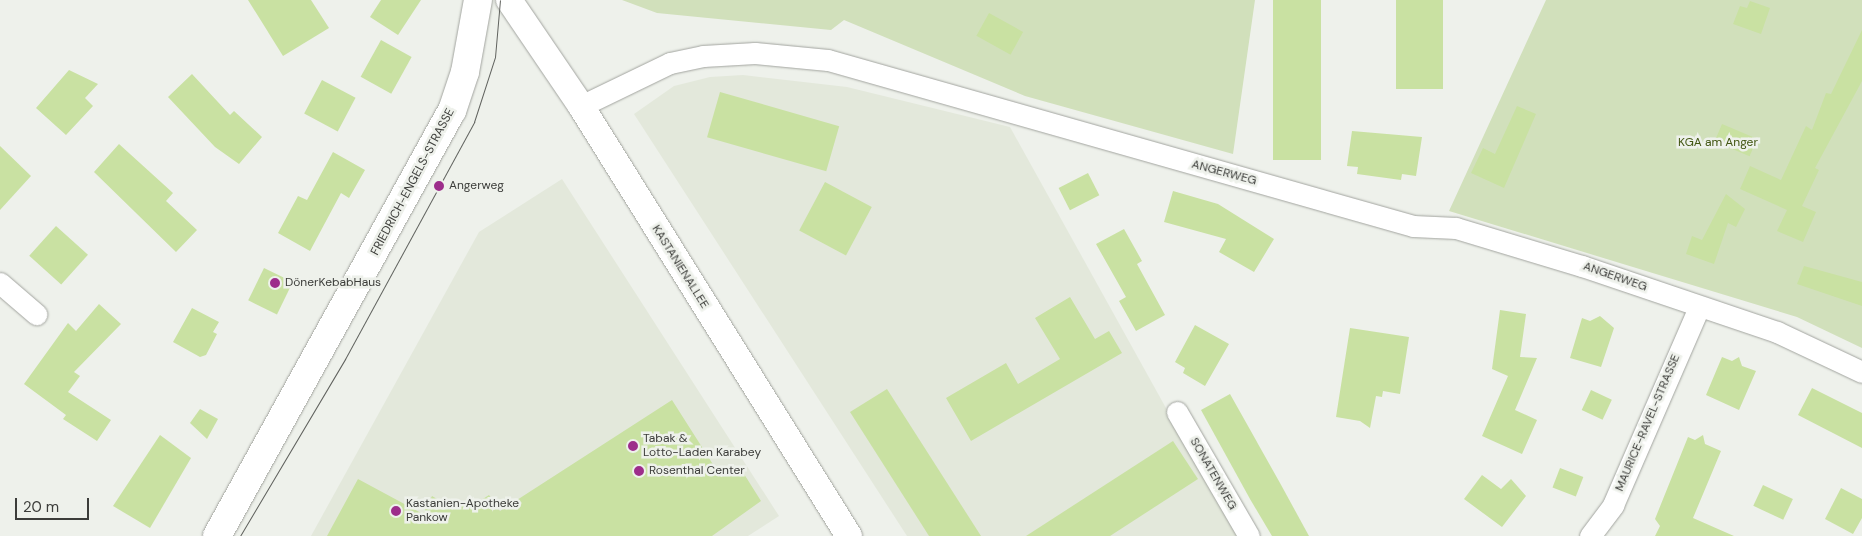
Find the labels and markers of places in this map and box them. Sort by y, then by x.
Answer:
place label: Angerweg [449,179,504,193]
marker: Angerweg [433,180,445,192]
place label: DönerKebabHaus [285,276,381,290]
marker: DönerKebabHaus [269,277,281,289]
place label: Tabak & Lotto-Laden Karabey [643,432,761,460]
marker: Tabak & Lotto-Laden Karabey [627,440,639,452]
place label: Rosenthal Center [649,464,745,478]
marker: Rosenthal Center [633,465,645,477]
place label: Kastanien-Apotheke Pankow [406,497,519,525]
marker: Kastanien-Apotheke Pankow [390,505,402,517]

